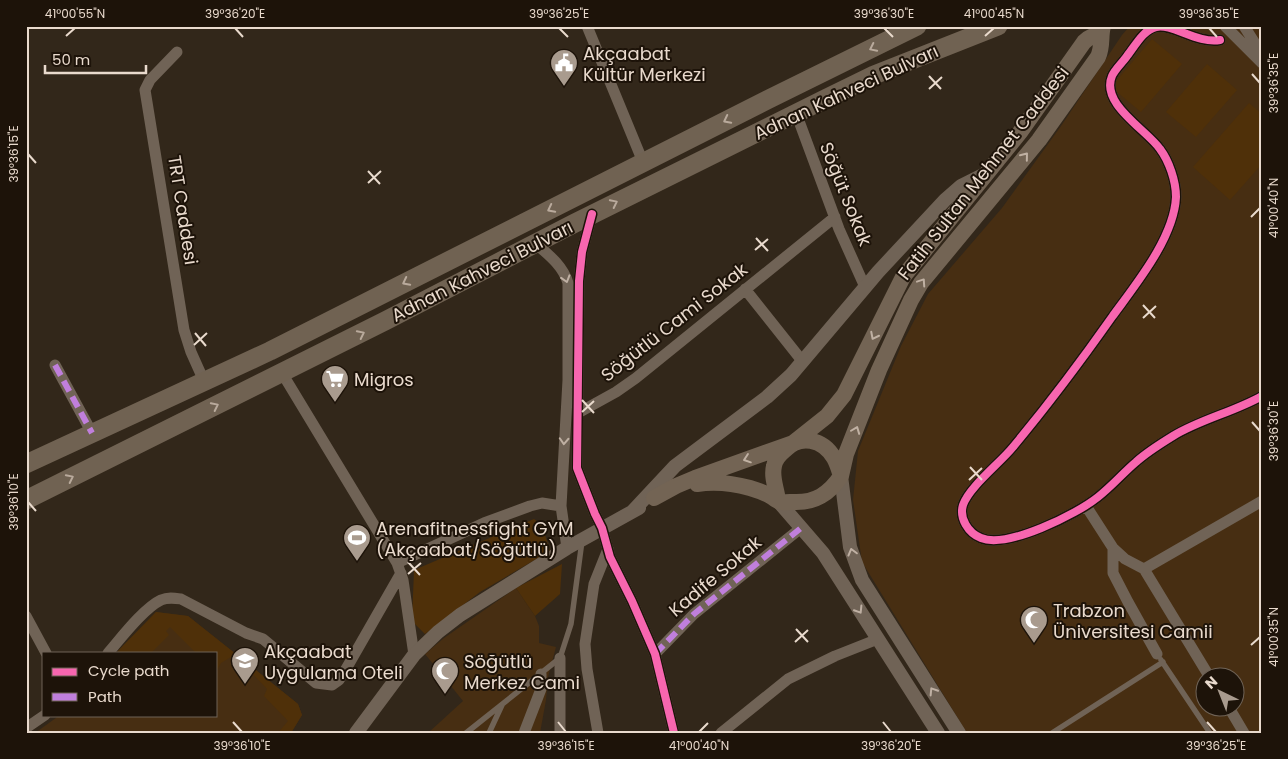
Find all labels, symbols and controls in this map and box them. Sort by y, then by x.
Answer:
text: 41°00'55"N [45,5,105,22]
text: 39°36'20"E [205,5,265,22]
text: 39°36'25"E [529,5,589,22]
text: 39°36'30"E [854,5,914,22]
text: 41°00'45"N [964,5,1024,22]
text: 39°36'35"E [1179,5,1239,22]
street label: Adnan Kahveci Bulvarı [750,38,942,146]
place label: Akçaabat Kültür Merkezi [583,41,706,87]
scale bar [45,42,146,74]
one-way arrow [869,42,878,52]
public building icon: Akçaabat Kültür Merkezi [549,48,579,87]
text: 50 m [52,49,90,70]
text: 39°36'35"E [1265,53,1282,113]
street label: Fatih Sultan Mehmet Caddesi [892,61,1074,285]
one-way arrow [724,114,733,124]
text: 39°36'15"E [5,125,22,183]
street label: Söğüt Sokak [814,138,878,250]
street label: TRT Caddesi [162,153,204,267]
one-way arrow [1020,153,1028,162]
text: 41°00'40"N [1265,178,1282,238]
one-way arrow [609,199,618,209]
one-way arrow [547,203,556,213]
street label: Adnan Kahveci Bulvarı [387,214,577,328]
street label: Söğütlü Cami Sokak [595,256,753,387]
one-way arrow [561,275,571,283]
one-way arrow [402,276,411,286]
one-way arrow [916,278,925,288]
one-way arrow [356,329,365,340]
one-way arrow [870,331,880,340]
supermarket icon: Migros [320,364,350,403]
place label: Migros [354,367,414,392]
text: 39°36'30"E [1265,401,1282,461]
one-way arrow [210,402,219,412]
one-way arrow [850,426,860,435]
one-way arrow [559,437,570,445]
one-way arrow [743,454,751,464]
text: 39°36'10"E [5,473,22,531]
one-way arrow [65,474,74,485]
place label: Arenafitnessfight GYM (Akçaabat/Söğütlü) [376,516,573,562]
sports icon: Arenafitnessfight GYM (Akçaabat/Söğütlü) [342,523,372,562]
street label: Kadife Sokak [663,529,767,622]
one-way arrow [847,548,857,556]
place label: Trabzon Üniversitesi Camii [1053,598,1213,644]
one-way arrow [853,605,863,614]
mosque icon: Trabzon Üniversitesi Camii [1019,605,1049,644]
text: 41°00'35"N [1265,607,1282,667]
place label: Akçaabat Uygulama Oteli [264,639,403,685]
school or university icon: Akçaabat Uygulama Oteli [230,646,260,685]
place label: Söğütlü Merkez Cami [464,649,580,695]
legend [42,652,218,716]
mosque icon: Söğütlü Merkez Cami [430,656,460,695]
text: Cycle path [88,660,169,681]
north arrow [1196,666,1246,716]
text: N [1200,672,1222,693]
text: Path [88,686,122,707]
one-way arrow [930,688,940,697]
text: 39°36'10"E [213,737,271,754]
text: 39°36'15"E [537,737,595,754]
text: 41°00'40"N [669,737,729,754]
text: 39°36'20"E [861,737,921,754]
text: 39°36'25"E [1186,737,1246,754]

